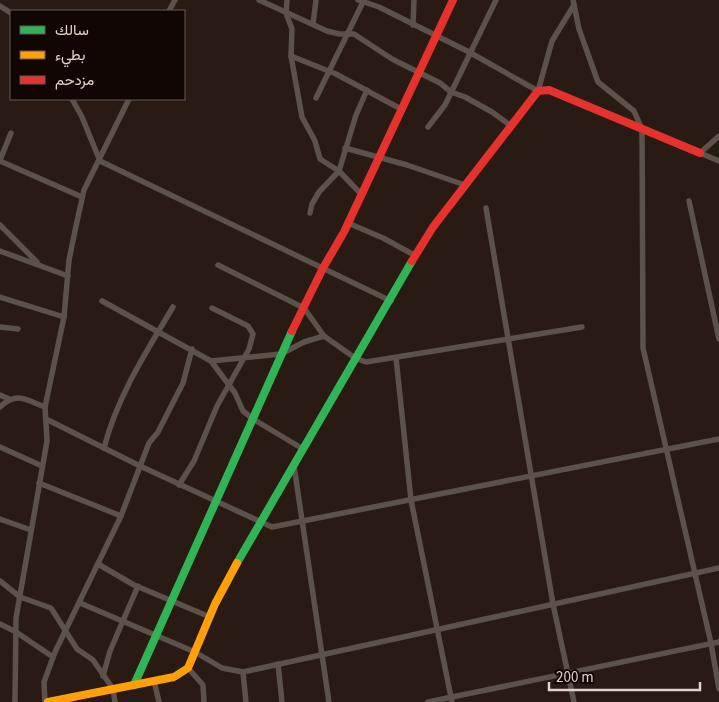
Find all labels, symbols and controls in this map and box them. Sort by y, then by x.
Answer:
legend [10,10,185,100]
text: سالك [55,20,89,41]
text: بطيء [55,45,85,68]
text: مزدحم [55,70,94,91]
scale bar [549,660,700,692]
text: 200 m [556,667,594,688]

